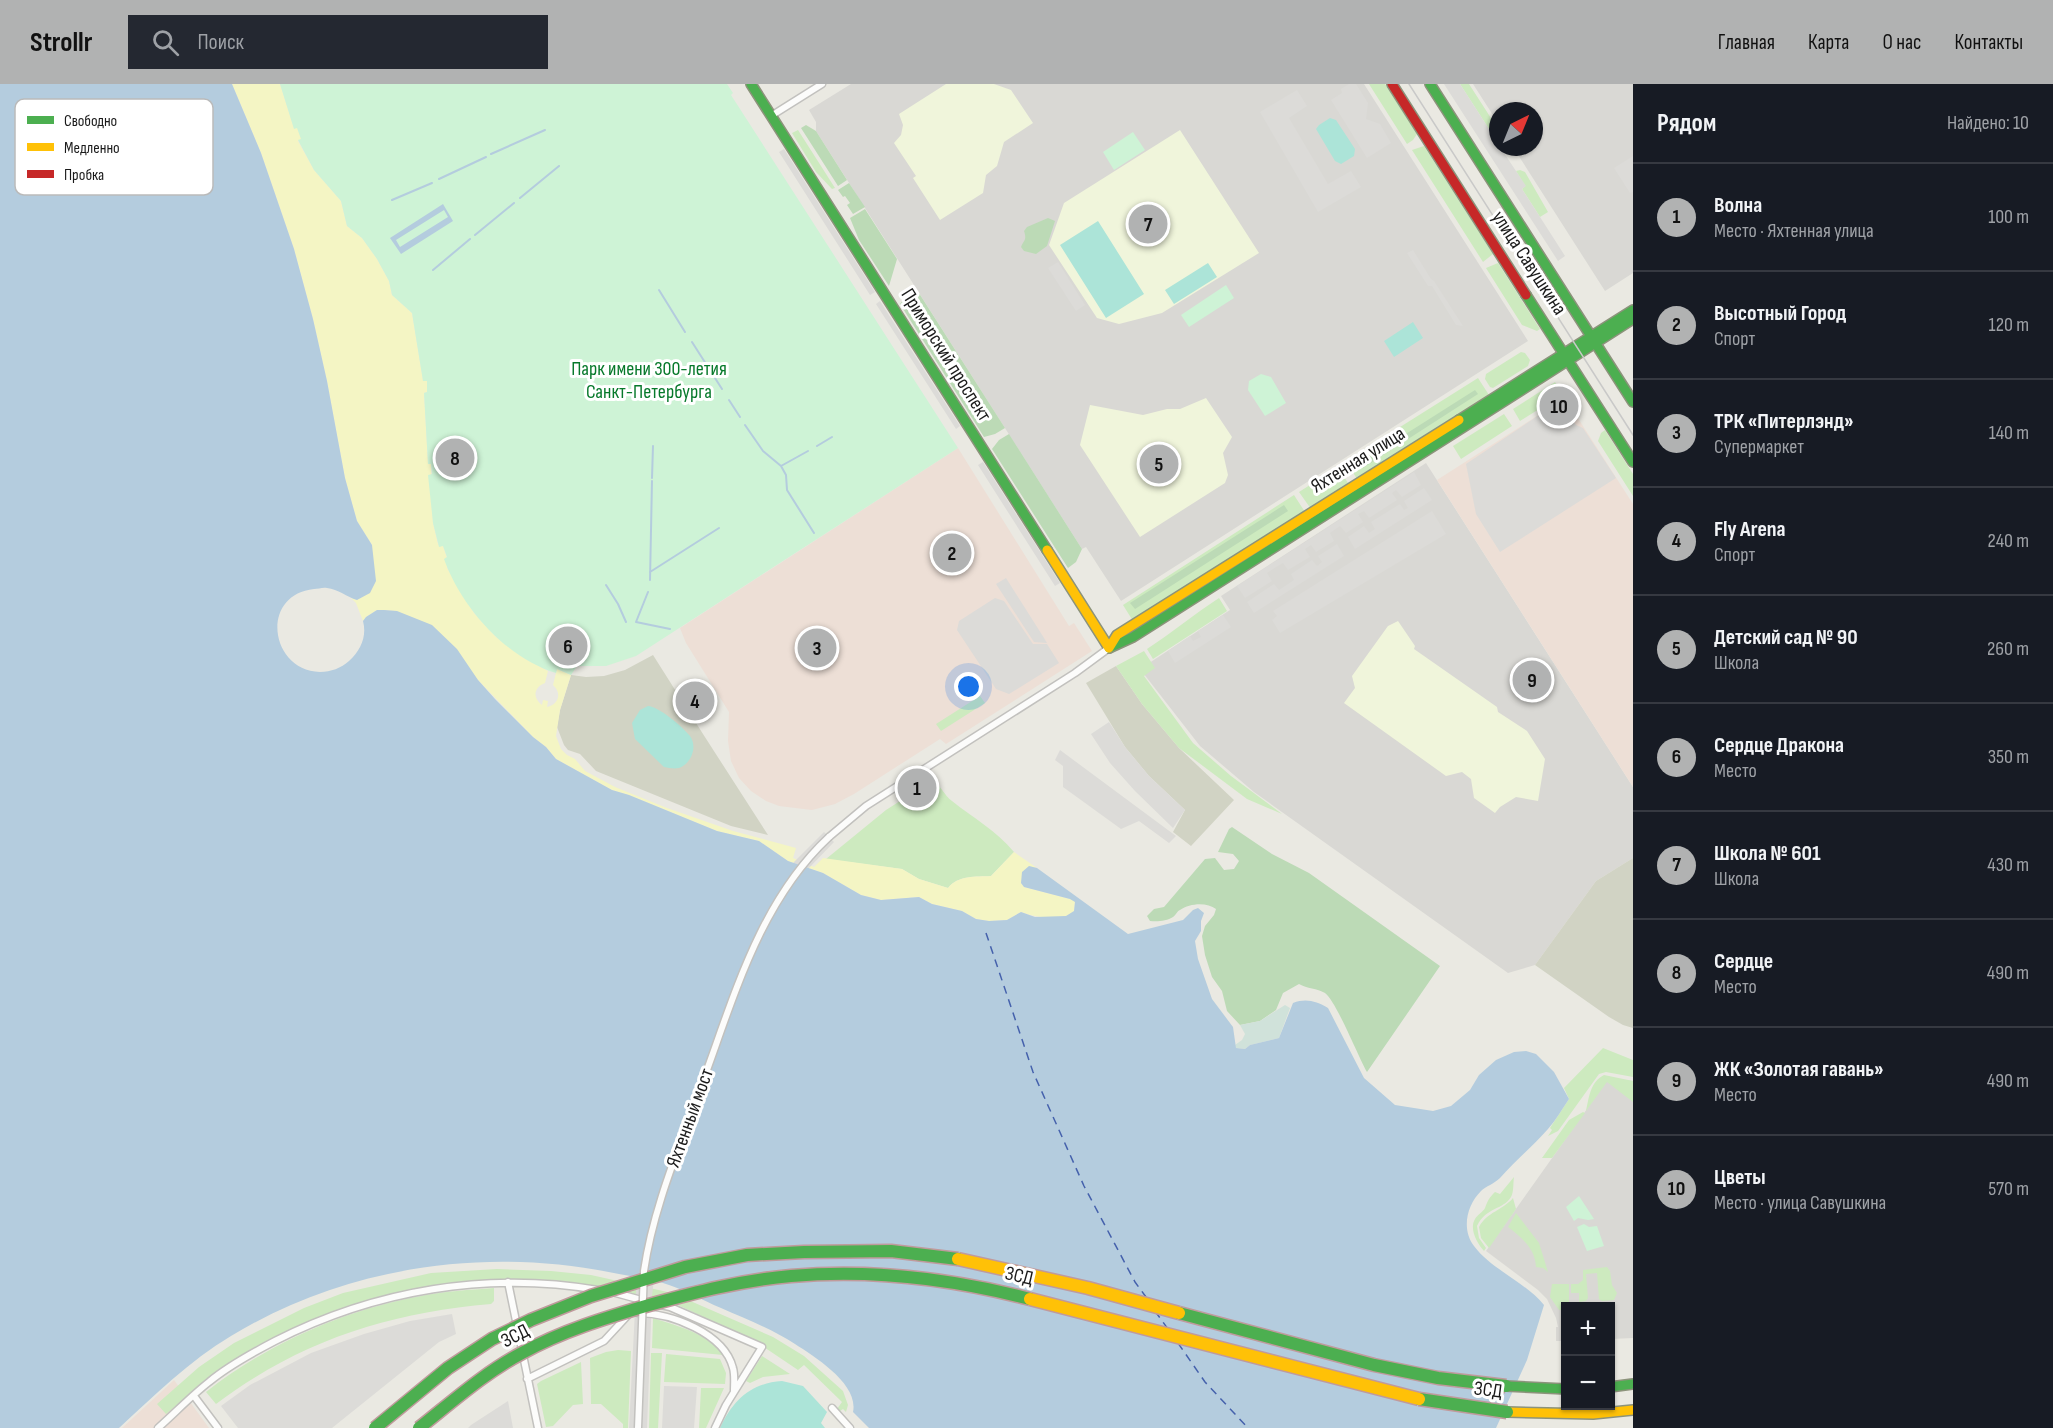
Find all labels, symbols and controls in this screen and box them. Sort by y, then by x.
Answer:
search box [128,15,548,69]
text: Strollr [30,26,92,59]
icon: search [149,26,182,59]
text: Поиск [197,29,244,56]
text: Главная [1718,30,1775,55]
text: Карта [1808,30,1849,55]
text: О нас [1882,30,1921,55]
text: Контакты [1954,30,2023,55]
legend [15,99,213,195]
north arrow [1489,102,1543,156]
text: Рядом [1657,108,1716,139]
text: Найдено: 10 [1947,111,2029,135]
text: Свободно [64,112,117,131]
text: Медленно [64,139,120,158]
text: Пробка [64,166,104,185]
text: Волна [1714,192,1762,219]
pin: 7 [1128,202,1168,246]
text: 1 [1673,205,1680,229]
text: 100 m [1988,205,2029,229]
street label: улица Савушкина [1487,207,1571,319]
text: Место · Яхтенная улица [1714,219,1874,243]
street label: Приморский проспект [896,284,997,426]
text: Высотный Город [1714,300,1846,327]
text: 2 [1672,313,1681,337]
text: 120 m [1989,313,2029,337]
text: Спорт [1714,327,1755,351]
park label: Парк имени 300-летия Санкт-Петербурга [571,357,727,404]
pin: 10 [1540,384,1578,428]
text: ТРК «Питерлэнд» [1714,408,1854,435]
text: 3 [1672,421,1681,445]
text: 140 m [1989,421,2029,445]
street label: Яхтенная улица [1306,422,1410,498]
text: Супермаркет [1714,435,1804,459]
pin: 8 [436,436,474,481]
pin: 5 [1140,442,1178,487]
text: Fly Arena [1714,516,1786,543]
text: 4 [1672,529,1681,553]
text: 240 m [1988,529,2029,553]
pin: 2 [932,530,972,576]
text: Спорт [1714,543,1755,567]
pin: 6 [548,624,588,668]
text: Детский сад № 90 [1714,624,1858,651]
pin: 3 [798,626,836,670]
text: 5 [1672,637,1681,661]
text: 260 m [1987,637,2029,661]
text: Школа [1714,651,1759,675]
pin: 9 [1512,658,1552,702]
your location [954,672,983,701]
pin: 4 [676,678,714,724]
text: Сердце Дракона [1714,732,1844,759]
text: 6 [1672,745,1681,769]
text: 350 m [1988,745,2029,769]
text: Место [1714,759,1757,783]
pin: 1 [898,766,936,810]
text: Школа № 601 [1714,840,1821,867]
text: 7 [1672,853,1681,877]
text: 430 m [1987,853,2029,877]
text: Школа [1714,867,1759,891]
text: Сердце [1714,948,1773,975]
text: 8 [1672,961,1681,985]
text: 490 m [1987,961,2029,985]
text: Место [1714,975,1757,999]
text: ЖК «Золотая гавань» [1714,1056,1884,1083]
street label: Яхтенный мост [661,1065,719,1171]
text: 9 [1672,1069,1681,1093]
text: 490 m [1987,1069,2029,1093]
text: Место [1714,1083,1757,1107]
text: Цветы [1714,1164,1766,1191]
text: 10 [1668,1177,1685,1201]
text: 570 m [1988,1177,2029,1201]
text: Место · улица Савушкина [1714,1191,1886,1215]
street label: ЗСД [1003,1261,1036,1291]
map controls [1561,1302,1615,1410]
button: + [1561,1302,1615,1356]
street label: ЗСД [497,1319,533,1353]
button: − [1561,1356,1615,1410]
street label: ЗСД [1473,1376,1504,1404]

